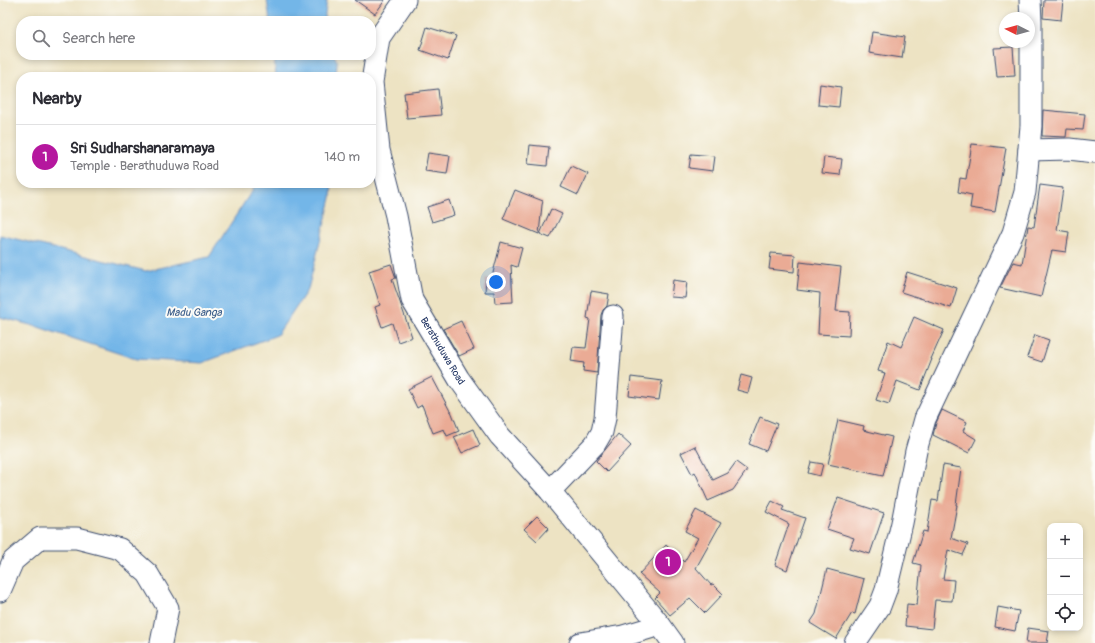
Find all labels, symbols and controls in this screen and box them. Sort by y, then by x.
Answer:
north arrow [999,12,1035,48]
search box [16,16,376,60]
icon: search [30,27,52,49]
text: Search here [62,29,135,48]
text: Nearby [32,88,81,109]
text: Sri Sudharshanaramaya [70,139,215,158]
text: 1 [42,149,48,165]
text: 140 m [324,149,360,165]
text: Temple · Berathuduwa Road [70,158,219,174]
your location [486,272,506,292]
water label: Madu Ganga [166,306,223,319]
street label: Berathuduwa Road [418,315,467,387]
map controls [1047,523,1083,631]
button: + [1047,523,1083,559]
pin: 1 [655,547,681,577]
button: − [1047,559,1083,595]
button: locate [1047,595,1083,631]

